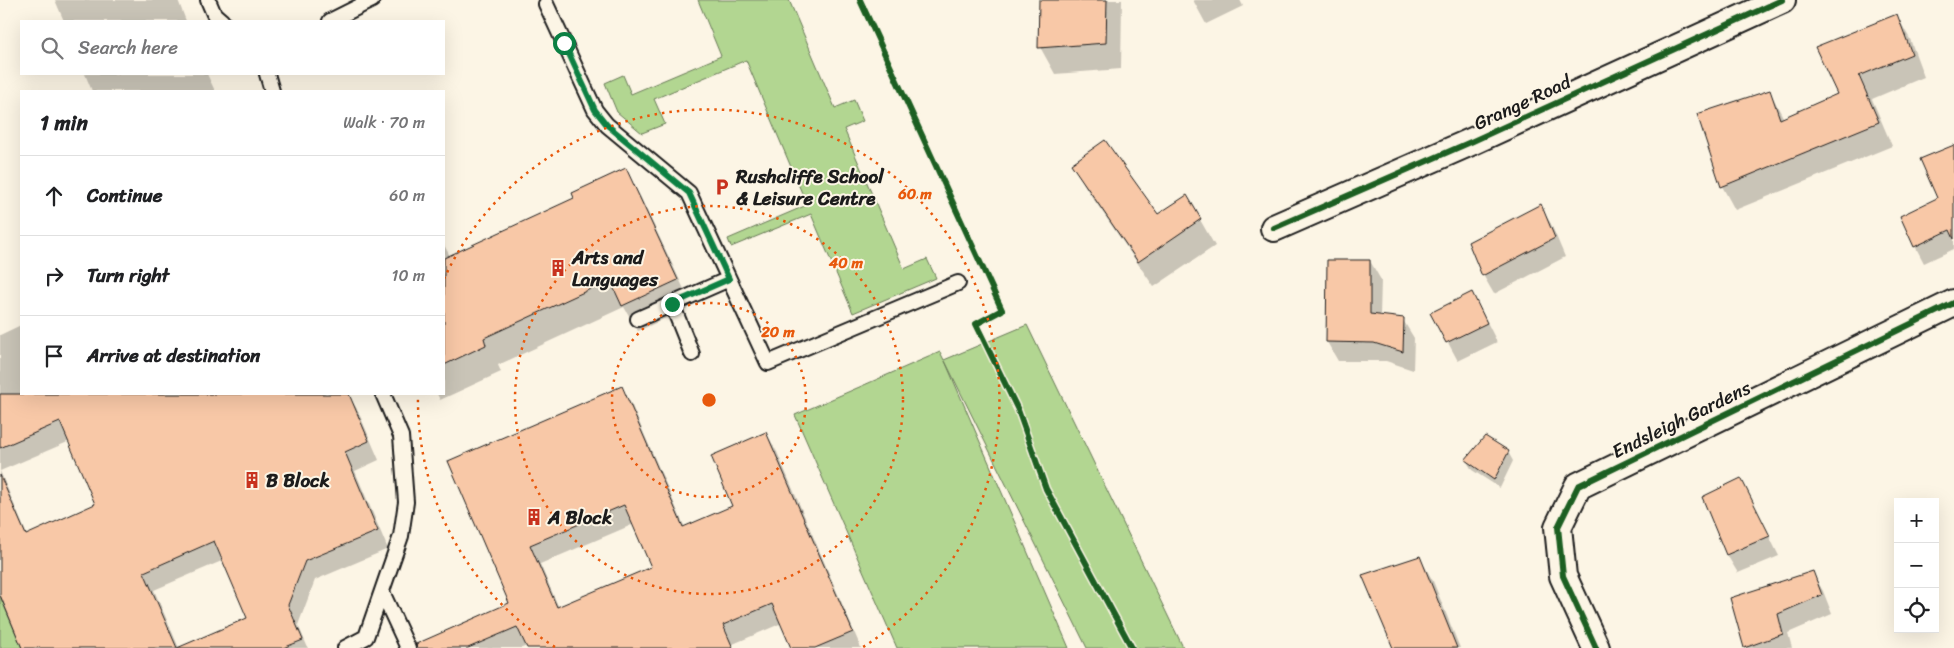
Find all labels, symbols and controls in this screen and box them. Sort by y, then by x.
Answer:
search box [20,20,445,75]
text: Search here [78,31,178,64]
route start [553,32,576,55]
icon: search [38,34,66,62]
street label: Grange Road [1468,65,1578,139]
text: 1 min [40,104,88,142]
text: Walk · 70 m [343,108,425,137]
place label: Rushcliffe School & Leisure Centre [735,160,885,215]
parking icon: Rushcliffe School & Leisure Centre [712,177,732,197]
text: Continue [87,179,163,212]
text: 60 m [389,181,425,210]
text: 60 m [897,181,932,207]
icon: ahead [40,182,68,210]
place label: Arts and Languages [571,241,659,296]
text: 40 m [828,250,864,276]
building icon: Arts and Languages [548,258,568,278]
text: Turn right [87,259,169,292]
text: 10 m [392,261,425,290]
icon: right [40,262,68,290]
route end [661,293,684,316]
text: 20 m [760,319,795,345]
text: Arrive at destination [87,339,260,372]
icon: arrive [40,342,68,370]
street label: Endsleigh Gardens [1606,371,1757,467]
centre of rings [700,391,718,409]
place label: B Block [266,464,330,497]
building icon: B Block [242,470,262,490]
map controls [1894,498,1939,633]
button: + [1894,498,1939,543]
place label: A Block [547,501,612,534]
building icon: A Block [524,507,544,527]
button: − [1894,543,1939,588]
button: locate [1894,588,1939,633]

